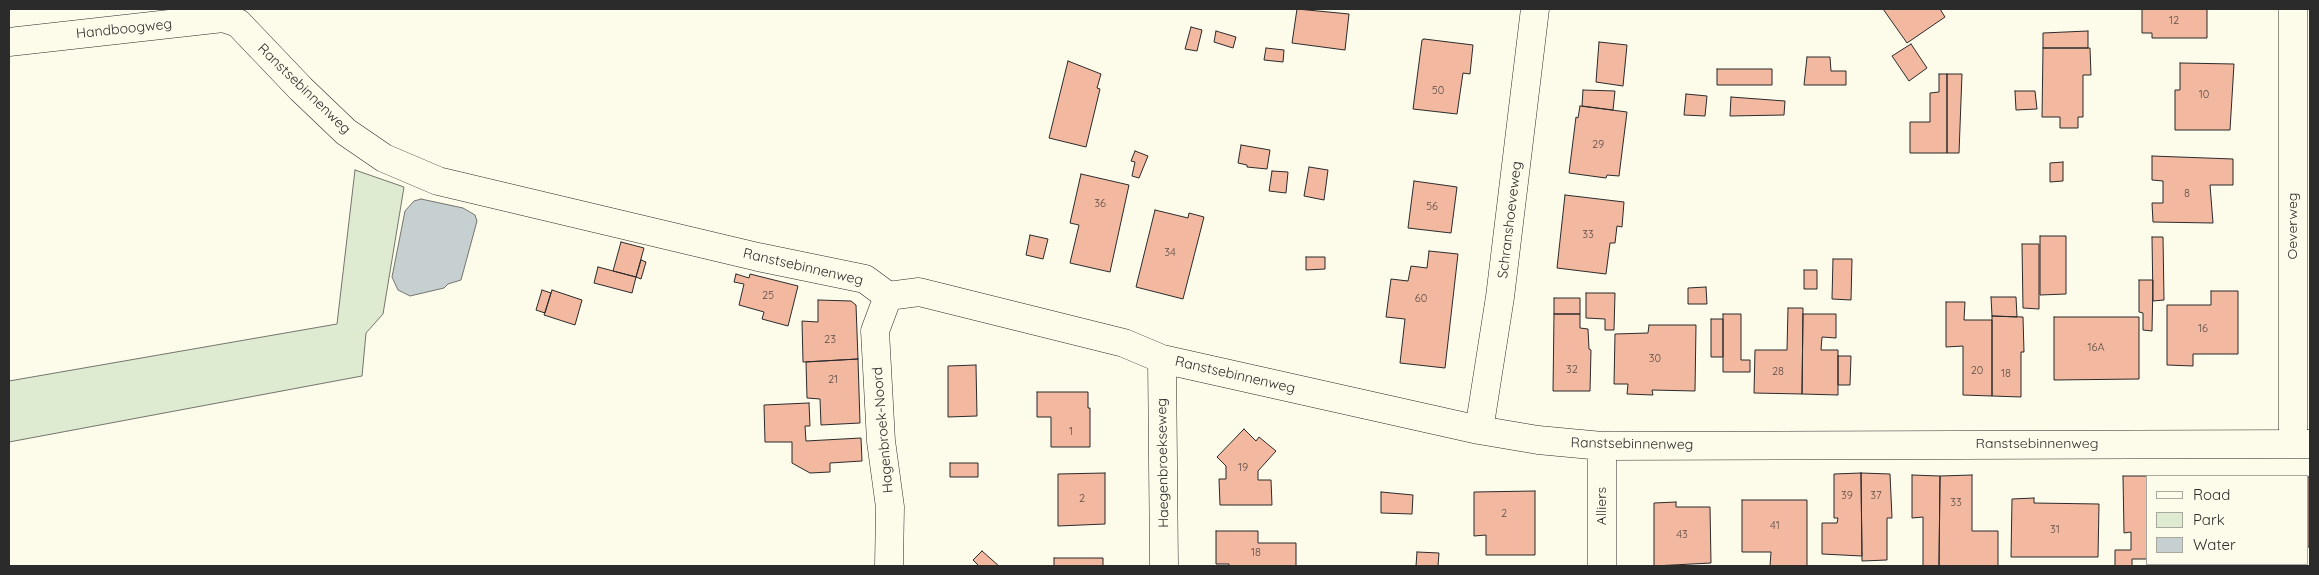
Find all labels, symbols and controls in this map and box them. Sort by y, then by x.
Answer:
house number: 12 [2169,14,2179,28]
street label: Handboogweg [75,16,173,42]
street label: Ranstsebinnenweg [254,40,354,138]
house number: 50 [1432,84,1444,98]
house number: 10 [2199,88,2209,102]
house number: 29 [1592,138,1604,152]
street label: Schranshoeveweg [1494,160,1526,280]
house number: 8 [2184,187,2190,201]
street label: Oeverweg [2285,192,2301,260]
house number: 36 [1094,197,1106,211]
house number: 56 [1426,200,1438,214]
house number: 33 [1582,228,1594,242]
street label: Ranstsebinnenweg [741,245,865,289]
house number: 34 [1164,246,1176,260]
house number: 25 [762,289,774,303]
house number: 60 [1415,292,1427,306]
house number: 16 [2198,322,2208,336]
house number: 23 [824,333,836,347]
house number: 16A [2087,341,2105,355]
house number: 30 [1649,352,1661,366]
street label: Ranstsebinnenweg [1173,353,1297,397]
house number: 32 [1566,363,1578,377]
house number: 20 [1971,364,1983,378]
house number: 28 [1772,365,1784,379]
street label: Hagenbroek-Noord [869,366,897,494]
house number: 18 [2001,367,2011,381]
house number: 21 [828,373,838,387]
street label: Haegenbroekseweg [1153,398,1173,528]
house number: 1 [1069,425,1073,439]
street label: Ranstsebinnenweg [1570,435,1694,453]
street label: Ranstsebinnenweg [1976,436,2098,452]
house number: 19 [1238,461,1248,475]
legend [2146,475,2309,565]
text: Road [2193,485,2230,504]
street label: Alliers [1594,487,1610,525]
house number: 39 [1841,489,1853,503]
house number: 37 [1870,489,1882,503]
house number: 2 [1079,492,1085,506]
house number: 33 [1950,496,1962,510]
house number: 2 [1501,507,1507,521]
text: Park [2193,510,2225,529]
house number: 41 [1770,519,1780,533]
house number: 31 [2050,523,2060,537]
house number: 43 [1676,528,1688,542]
text: Water [2193,535,2236,554]
house number: 18 [1251,546,1261,560]

